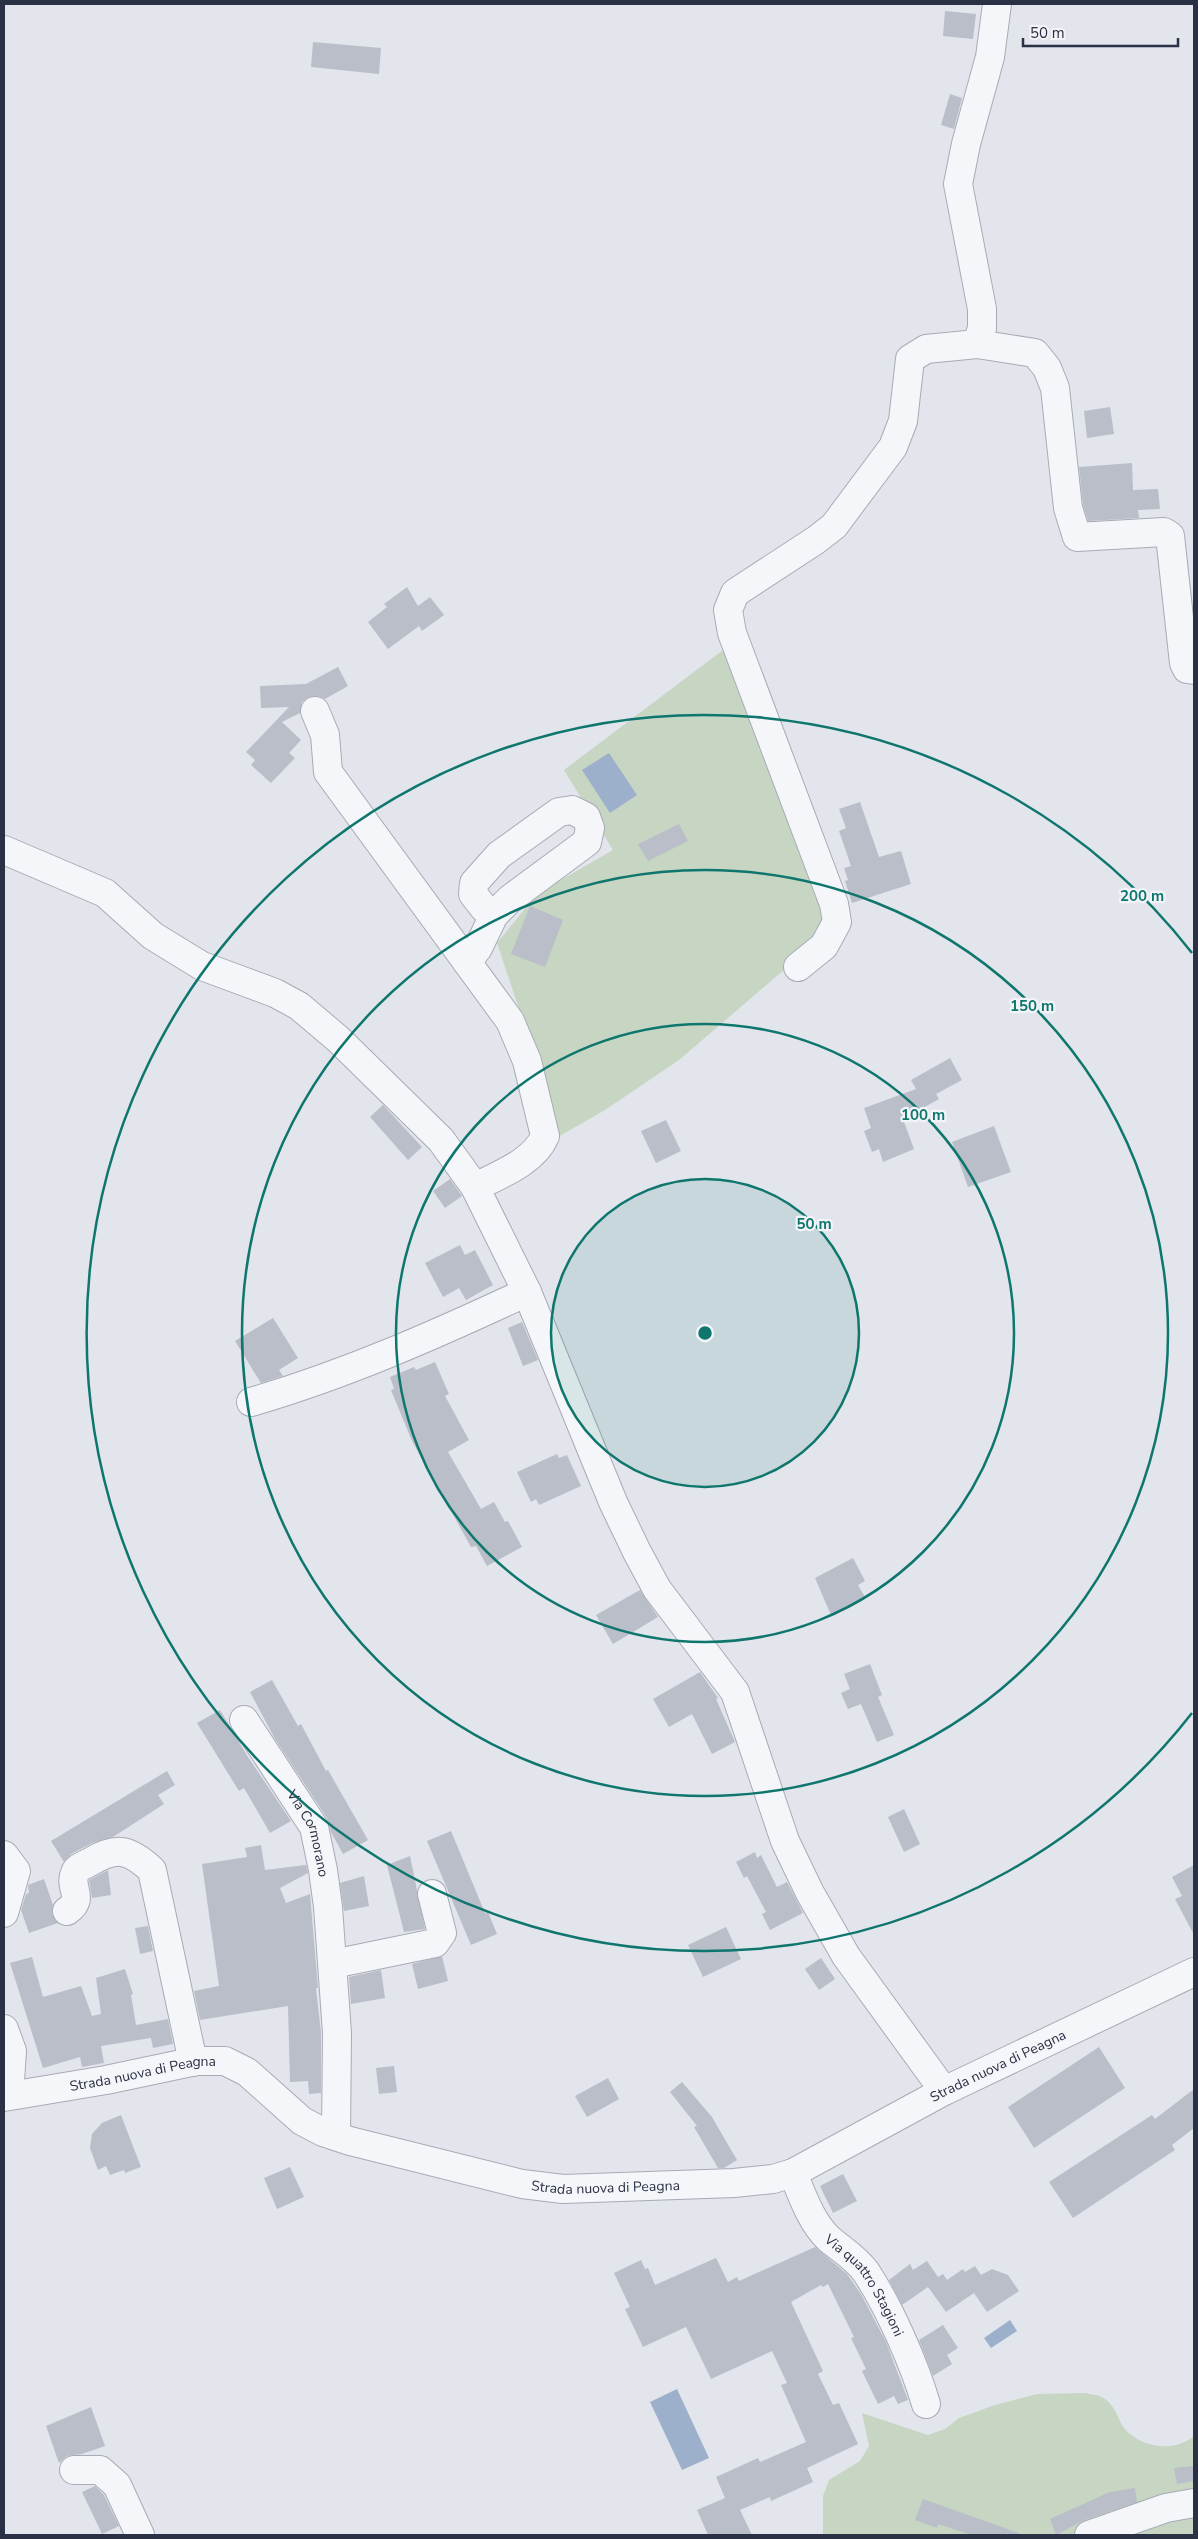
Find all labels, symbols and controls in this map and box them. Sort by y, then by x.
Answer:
scale bar [1023,15,1178,47]
text: 50 m [1030,23,1065,43]
text: 200 m [1120,886,1164,906]
text: 150 m [1010,996,1054,1016]
text: 100 m [901,1105,945,1125]
text: 50 m [796,1214,832,1234]
centre of rings [696,1324,714,1342]
street label: Via Cormorano [282,1786,333,1878]
street label: Strada nuova di Peagna [927,2025,1069,2107]
street label: Strada nuova di Peagna [68,2052,216,2096]
street label: Strada nuova di Peagna [530,2176,680,2199]
street label: Via quattro Stagioni [819,2229,908,2339]

